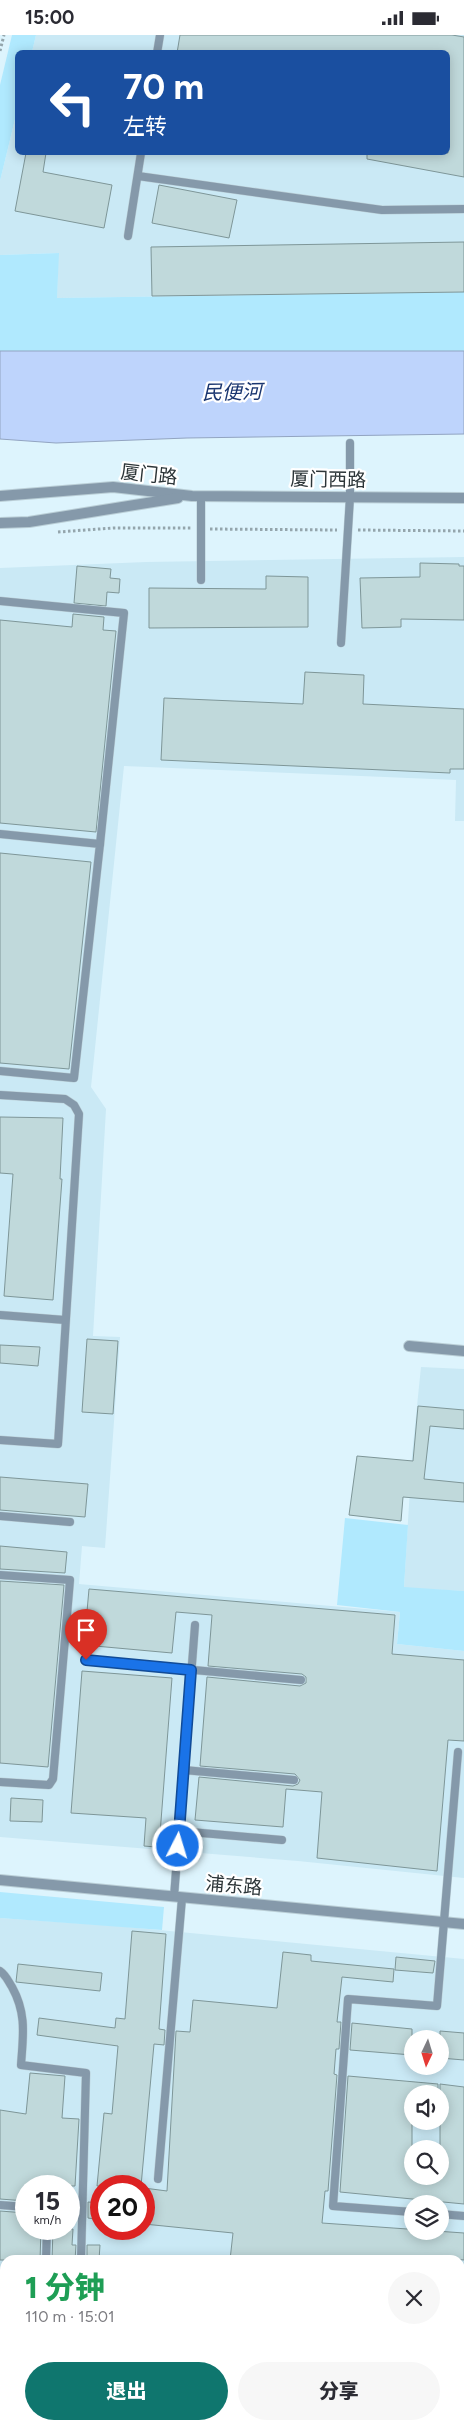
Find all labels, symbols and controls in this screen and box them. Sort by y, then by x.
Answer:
text: 15:00 [25,6,74,29]
text: 70 m [123,66,204,108]
icon: left [40,70,105,135]
text: 左转 [123,113,167,140]
water label: 民便河 [202,379,266,405]
street label: 厦门路 [119,460,179,489]
street label: 厦门西路 [290,467,366,492]
pin [65,1609,107,1660]
icon: arrive [72,1616,100,1644]
position arrow [151,1819,203,1871]
street label: 浦东路 [205,1872,263,1899]
north arrow [404,2030,449,2075]
map controls [404,2030,449,2240]
button: sound [404,2085,449,2130]
button: search [404,2140,449,2185]
speed limit sign: 20 [90,2175,155,2240]
text: 15 [35,2186,60,2216]
button: layers [404,2195,449,2240]
text: km/h [34,2213,61,2227]
text: 1 分钟 [25,2269,105,2306]
button: close [388,2272,440,2324]
text: 110 m · 15:01 [25,2307,115,2326]
button: 退出 [25,2362,228,2420]
button: 分享 [238,2362,440,2420]

